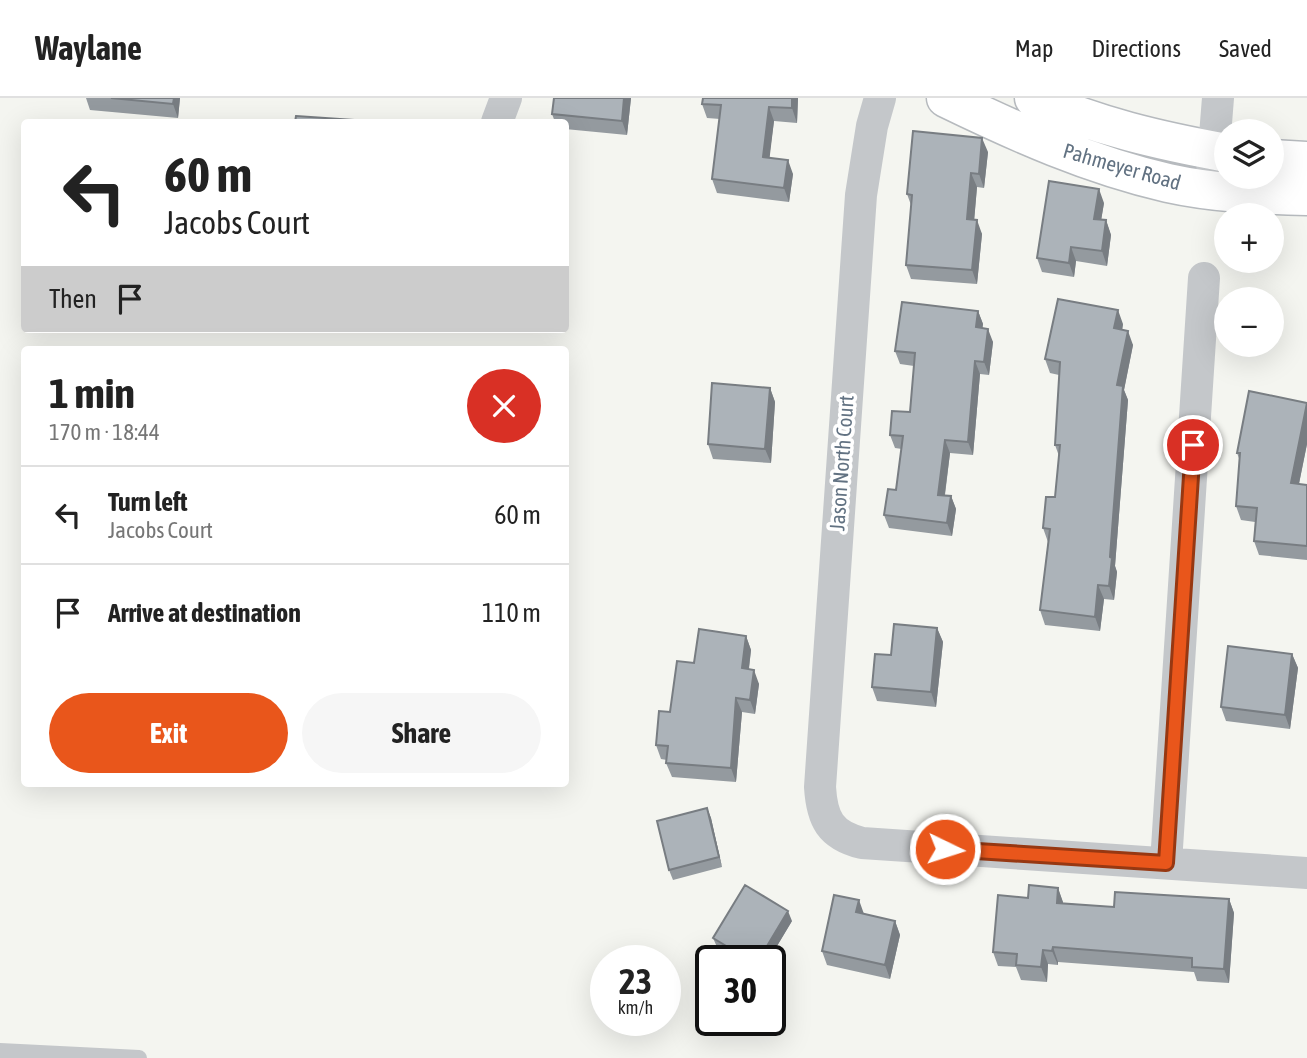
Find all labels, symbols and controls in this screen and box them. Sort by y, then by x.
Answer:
text: Waylane [35,29,142,67]
text: Map [1015,35,1053,62]
text: Directions [1091,35,1181,62]
text: Saved [1219,35,1272,62]
map controls [1214,119,1284,357]
button: layers [1214,119,1284,189]
street label: Pahmeyer Road [1061,138,1184,194]
text: 60 m [164,146,252,202]
icon: left [49,147,140,238]
button: + [1214,203,1284,273]
text: Jacobs Court [164,204,310,241]
icon: arrive [111,280,149,318]
text: Then [49,284,97,314]
button: − [1214,287,1284,357]
text: 1 min [49,369,135,417]
button: close [467,369,541,443]
street label: Jason North Court [824,394,858,531]
pin [1163,415,1223,475]
text: 170 m · 18:44 [49,419,160,445]
icon: arrive [1174,426,1212,464]
text: Turn left [108,487,188,517]
icon: left [49,496,87,534]
text: 60 m [494,500,541,530]
text: Jacobs Court [108,517,213,543]
icon: arrive [49,594,87,632]
text: Arrive at destination [108,598,301,628]
text: 110 m [482,598,541,628]
button: Exit [49,693,288,773]
button: Share [302,693,541,773]
position arrow [908,812,982,886]
speed limit sign: 30 [695,945,786,1036]
text: 23 [619,961,652,1001]
text: km/h [618,997,653,1018]

